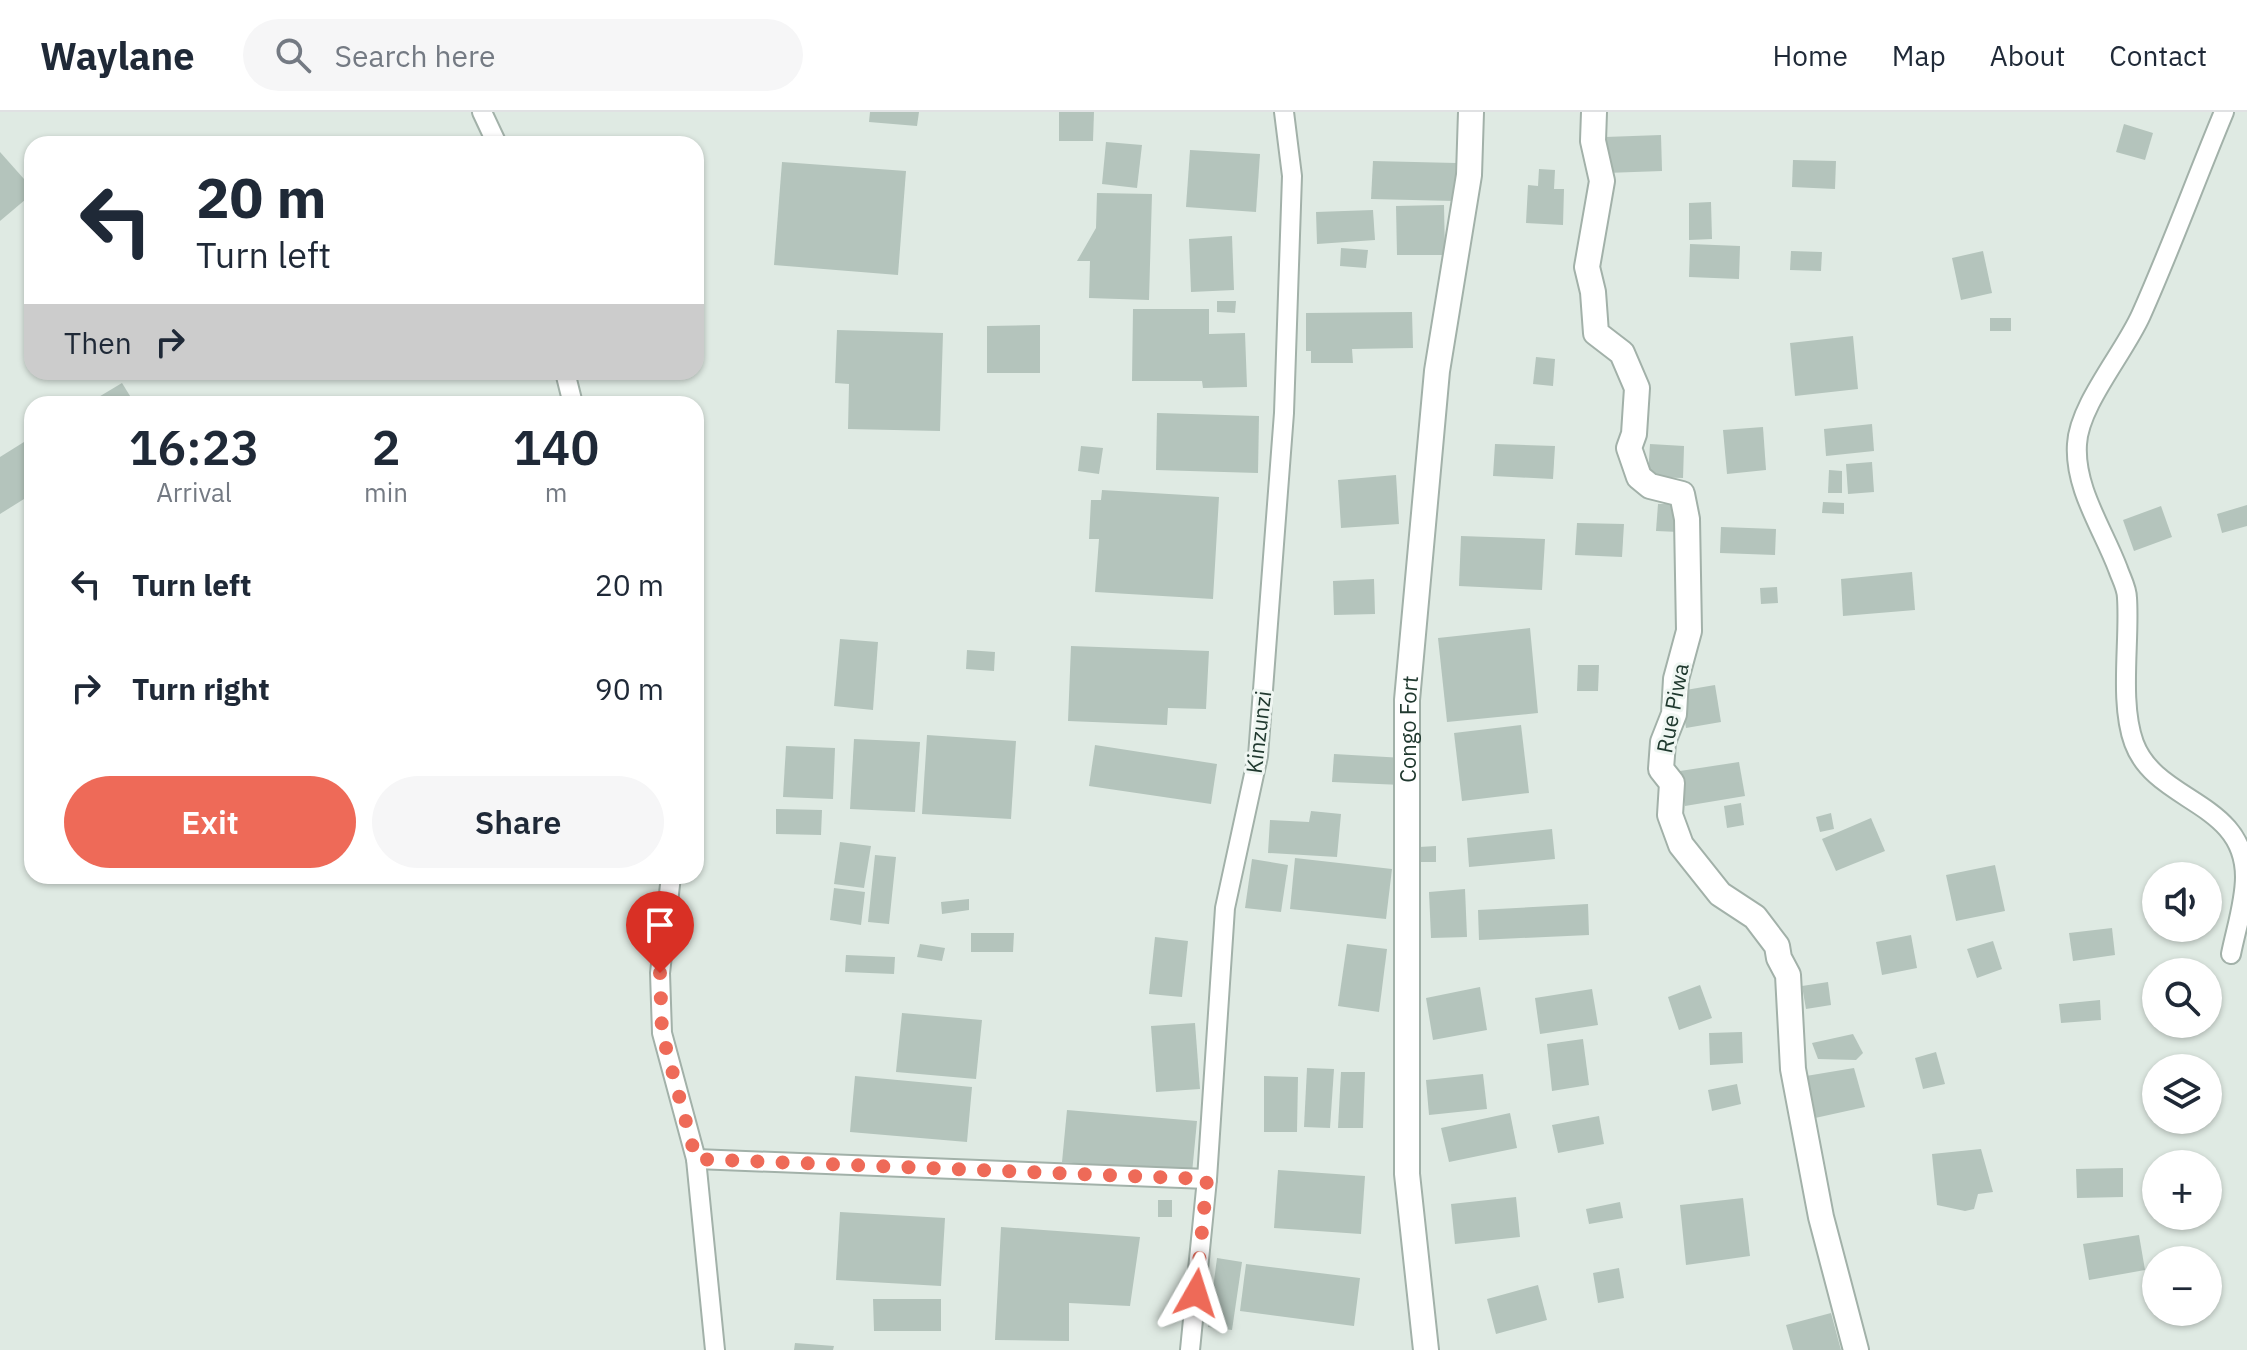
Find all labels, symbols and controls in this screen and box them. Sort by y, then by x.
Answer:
search box [243,19,803,91]
text: Waylane [40,31,195,80]
icon: search [271,33,315,77]
text: Search here [335,36,495,75]
text: Home [1772,37,1848,74]
text: Map [1892,37,1946,74]
text: About [1990,37,2065,74]
text: Contact [2109,37,2207,74]
text: 20 m [196,161,326,233]
icon: left [64,168,168,272]
text: Turn left [196,231,331,278]
icon: right [148,320,192,364]
text: Then [64,323,132,362]
text: 16:23 [129,416,259,478]
text: 2 [372,416,400,478]
text: 140 [513,416,599,478]
text: Arrival [156,475,232,509]
text: min [364,475,408,509]
text: m [545,475,567,509]
icon: left [64,562,108,606]
text: Turn left [132,565,251,604]
text: 20 m [595,565,664,604]
street label: Rue Piwa [1649,660,1695,755]
icon: right [64,666,108,710]
text: Turn right [132,669,270,708]
text: 90 m [595,669,664,708]
street label: Congo Fort [1392,674,1424,783]
street label: Kinzunzi [1239,689,1277,775]
button: Exit [64,776,356,868]
button: Share [372,776,664,868]
map controls [2142,862,2222,1326]
button: sound [2142,862,2222,942]
pin [626,891,694,973]
icon: arrive [638,903,682,947]
button: search [2142,958,2222,1038]
button: layers [2142,1054,2222,1134]
button: + [2142,1150,2222,1230]
button: − [2142,1246,2222,1326]
position arrow [1154,1251,1238,1335]

